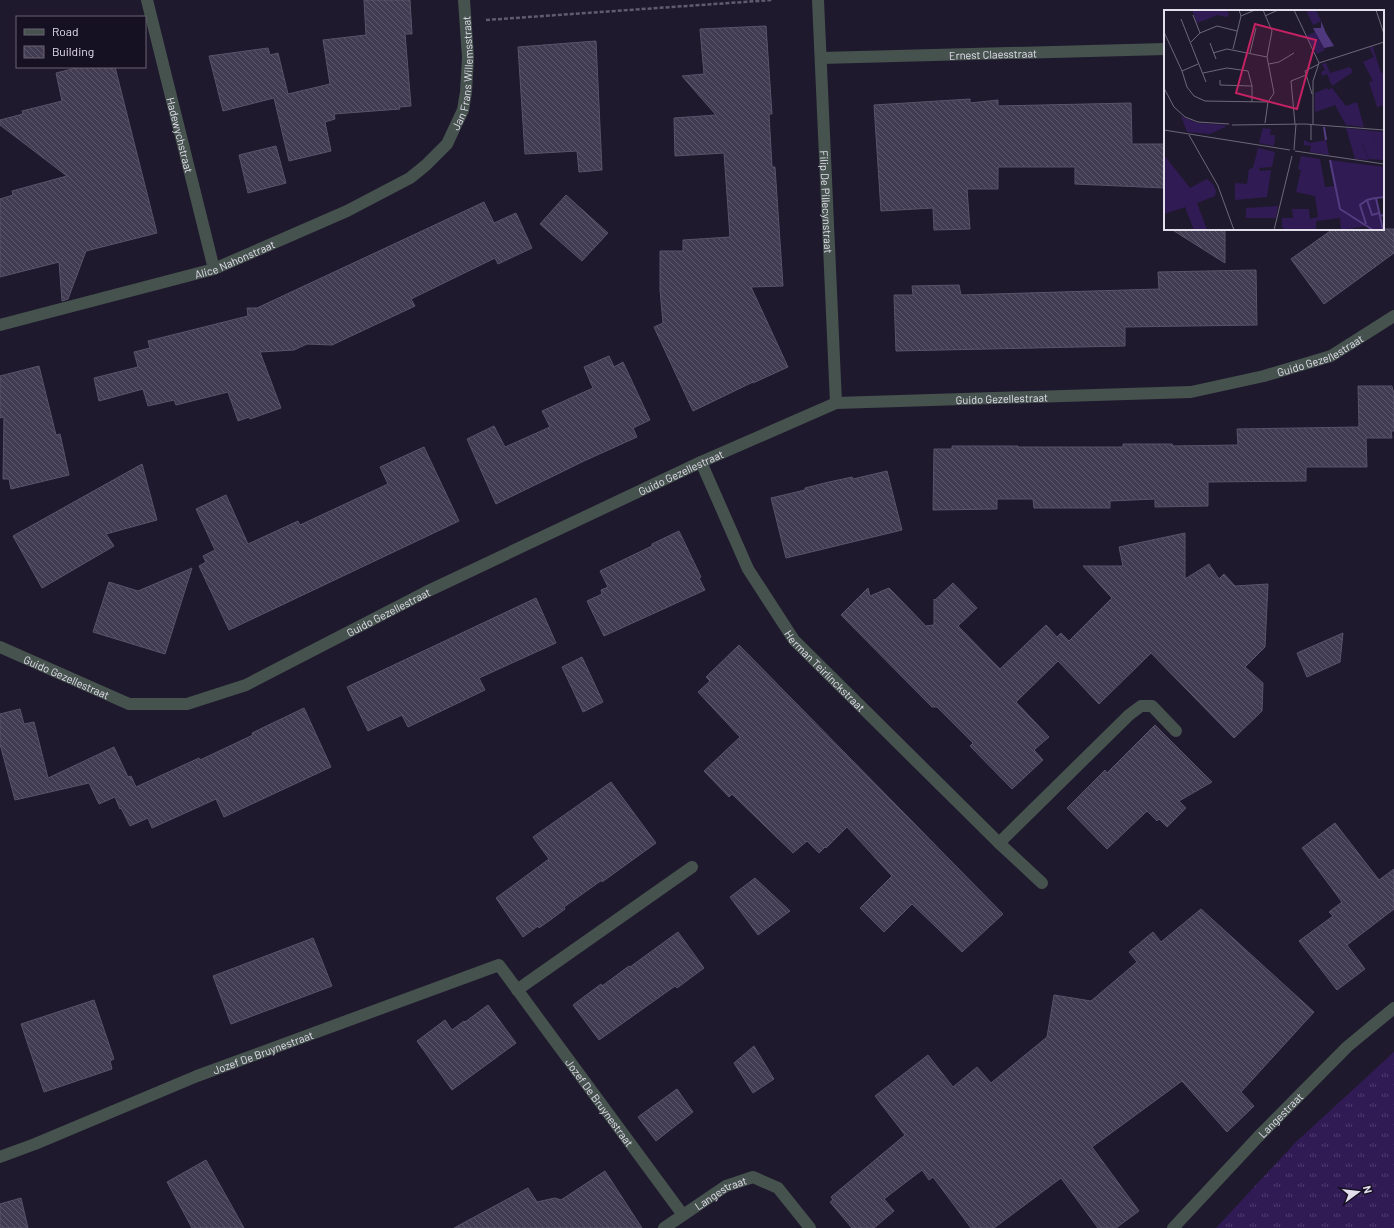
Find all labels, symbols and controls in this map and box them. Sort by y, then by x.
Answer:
inset map [1164,10,1384,230]
legend [16,16,146,68]
street label: Jan Frans Willemsstraat [448,16,475,132]
text: Road [52,24,79,38]
text: Building [52,44,94,58]
street label: Ernest Claesstraat [949,46,1037,61]
street label: Hadewychstraat [165,96,196,174]
street label: Filip De Pillecynstraat [818,150,836,254]
street label: Alice Nahonstraat [193,237,277,280]
street label: Guido Gezellestraat [1275,331,1365,378]
street label: Guido Gezellestraat [955,390,1048,406]
street label: Guido Gezellestraat [636,447,725,497]
street label: Guido Gezellestraat [344,585,432,639]
street label: Herman Teirlinckstraat [783,627,868,714]
street label: Guido Gezellestraat [22,652,112,701]
street label: Jozef De Bruynestraat [211,1027,315,1076]
street label: Jozef De Bruynestraat [563,1056,637,1149]
street label: Langestraat [1255,1089,1305,1140]
north arrow [1338,1172,1378,1212]
street label: Langestraat [692,1173,748,1212]
text: N [1361,1184,1375,1195]

